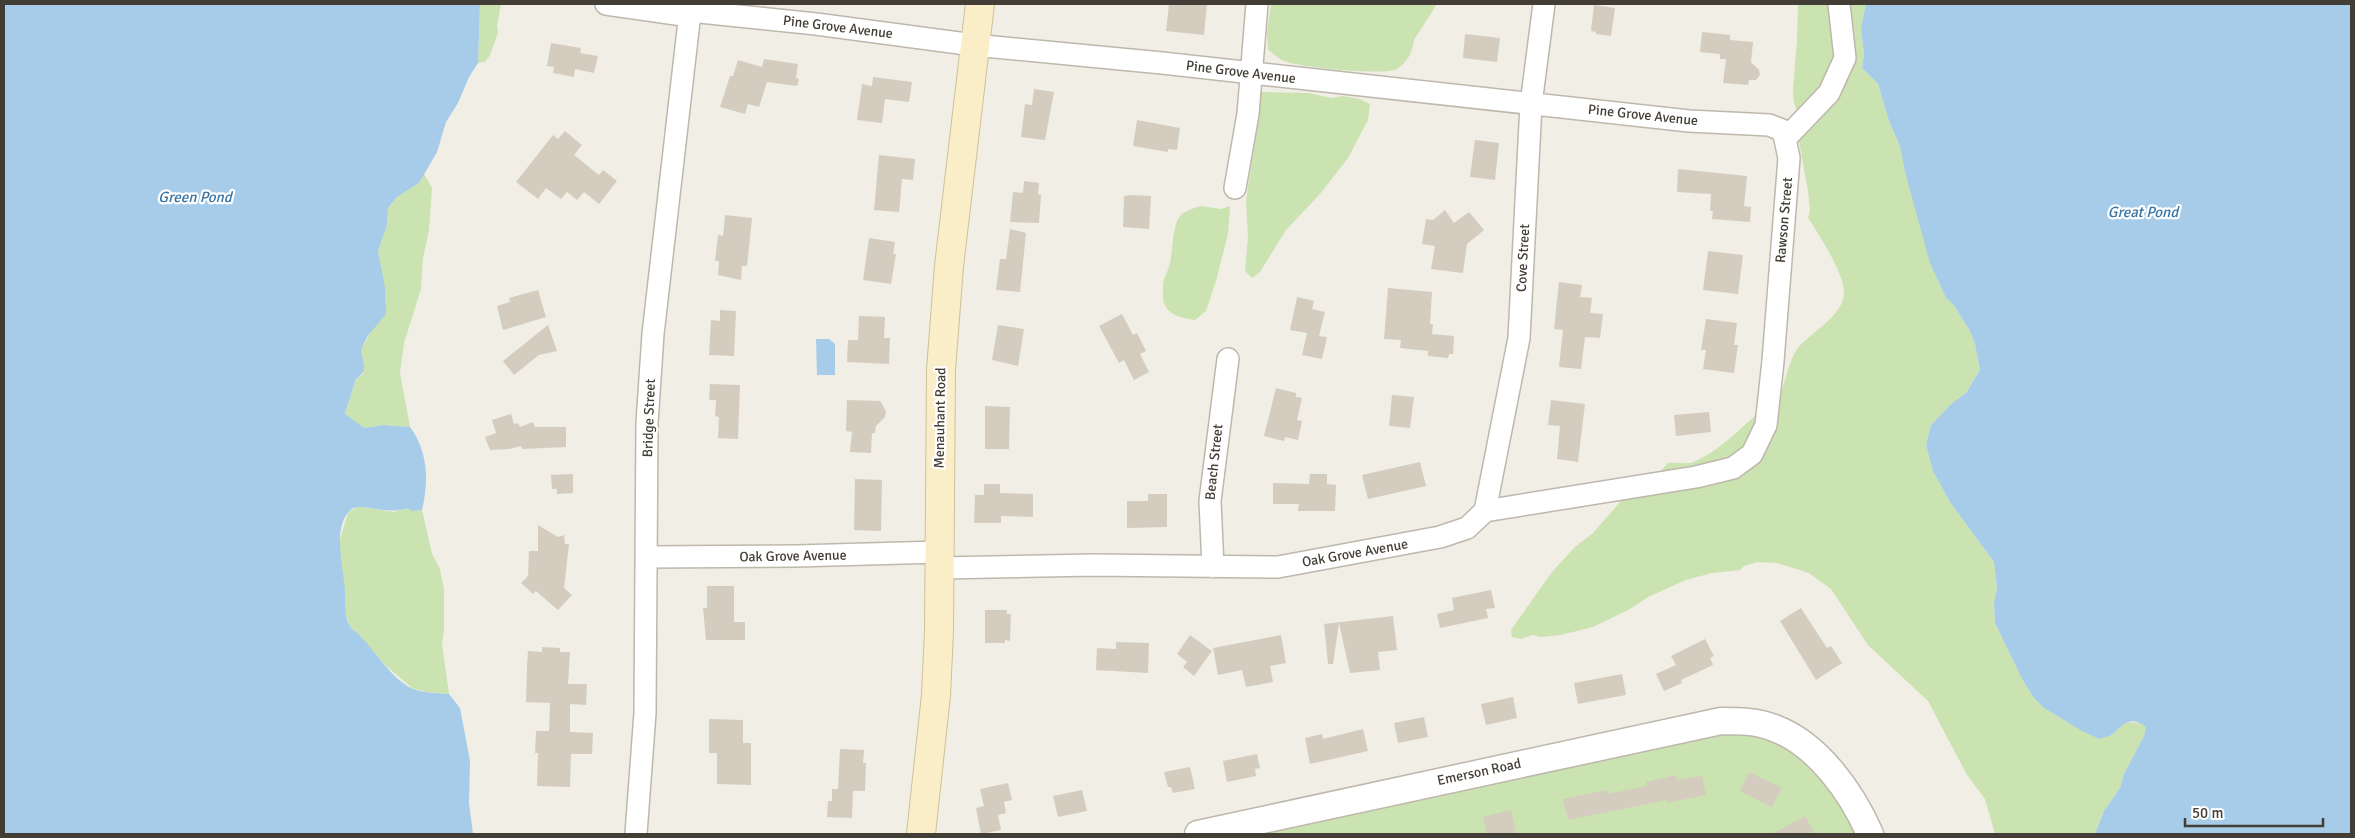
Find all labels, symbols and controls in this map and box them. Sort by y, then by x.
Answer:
street label: Pine Grove Avenue [782,12,894,42]
street label: Pine Grove Avenue [1185,57,1297,87]
street label: Pine Grove Avenue [1587,101,1699,129]
street label: Rawson Street [1772,176,1796,264]
water label: Green Pond [158,188,234,206]
water label: Great Pond [2108,203,2180,221]
street label: Cove Street [1513,223,1533,293]
street label: Menauhant Road [931,367,949,469]
street label: Bridge Street [639,378,659,458]
street label: Beach Street [1202,423,1226,501]
street label: Oak Grove Avenue [1301,535,1409,571]
street label: Oak Grove Avenue [739,547,847,565]
street label: Emerson Road [1436,755,1522,789]
scale bar [2185,796,2322,828]
text: 50 m [2192,804,2223,822]

